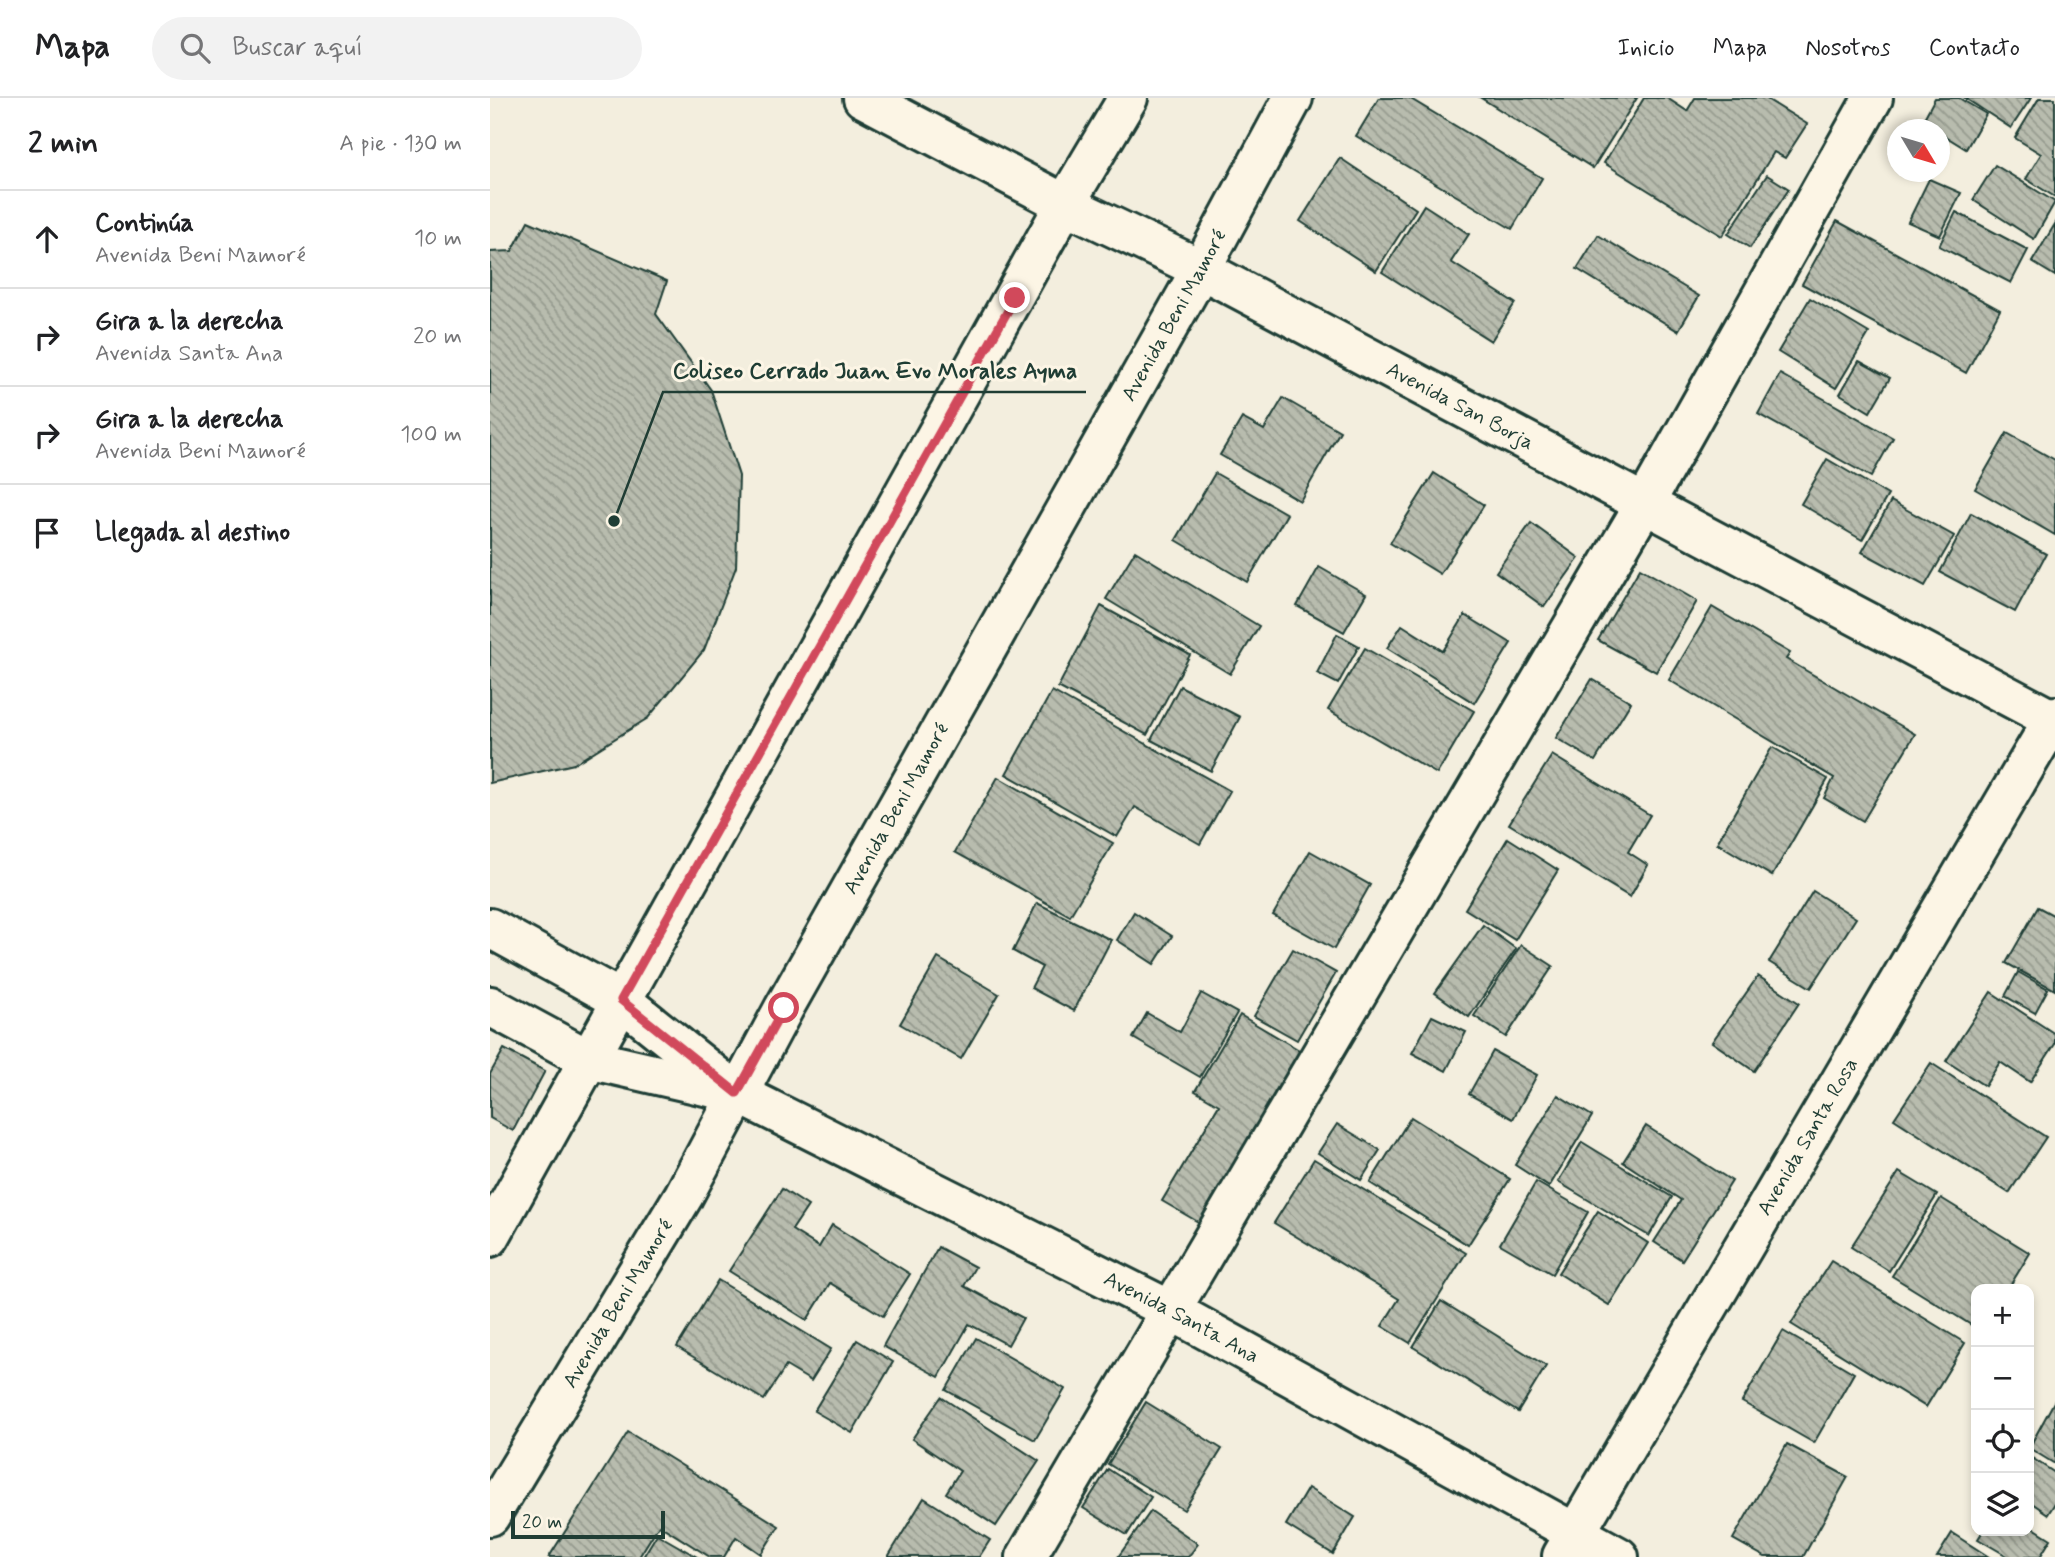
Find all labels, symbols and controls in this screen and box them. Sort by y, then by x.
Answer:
search box [152,17,642,80]
text: Mapa [35,26,110,70]
icon: search [176,29,214,67]
text: Buscar aquí [232,31,363,65]
text: Inicio [1617,33,1675,64]
text: Mapa [1713,33,1767,64]
text: Nosotros [1805,33,1891,64]
text: Contacto [1929,33,2020,64]
north arrow [1887,119,1950,182]
text: 2 min [28,124,98,163]
text: A pie · 130 m [339,129,462,159]
text: Continúa [95,207,194,241]
icon: ahead [28,220,66,258]
text: 10 m [414,224,462,254]
street label: Avenida Beni Mamoré [1115,225,1234,406]
text: Avenida Beni Mamoré [95,241,306,271]
route end [999,282,1030,313]
text: Gira a la derecha [95,305,284,339]
icon: right [28,318,66,356]
text: 20 m [413,322,462,352]
text: Avenida Santa Ana [95,339,283,369]
callout: Coliseo Cerrado Juan Evo Morales Ayma [663,348,1086,392]
street label: Avenida San Borja [1381,355,1539,457]
text: Coliseo Cerrado Juan Evo Morales Ayma [673,357,1077,387]
text: Gira a la derecha [95,403,284,437]
icon: right [28,416,66,454]
text: 100 m [400,420,462,450]
text: Avenida Beni Mamoré [95,437,306,467]
icon: arrive [28,514,66,552]
text: Llegada al destino [95,516,290,550]
street label: Avenida Beni Mamoré [837,718,956,899]
route start [768,992,799,1023]
street label: Avenida Santa Rosa [1751,1053,1865,1221]
street label: Avenida Beni Mamoré [556,1214,680,1393]
street label: Avenida Santa Ana [1099,1265,1264,1370]
map controls [1971,1284,2034,1536]
button: + [1971,1284,2034,1347]
button: − [1971,1347,2034,1410]
button: locate [1971,1410,2034,1473]
button: layers [1971,1473,2034,1536]
scale bar [511,1508,665,1540]
text: 20 m [522,1510,562,1535]

